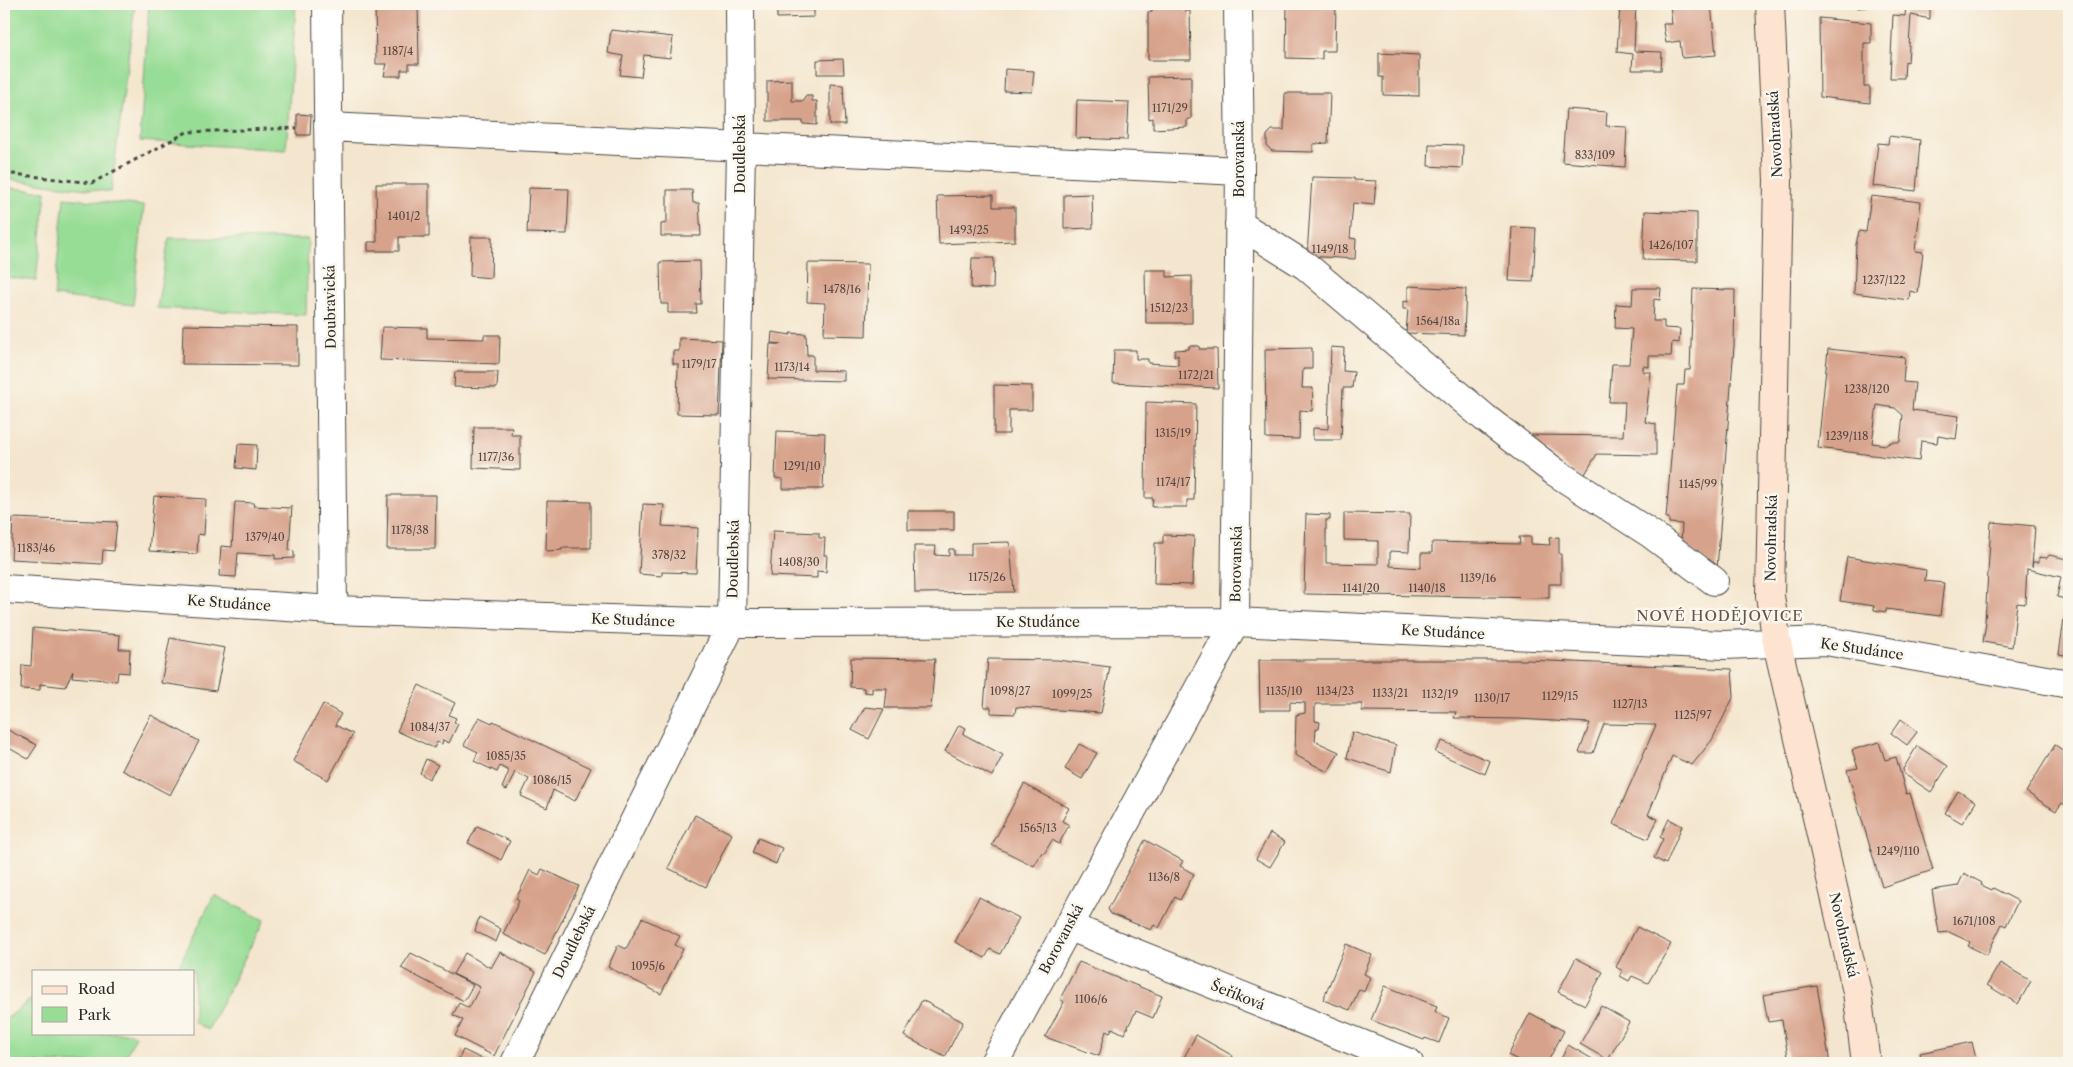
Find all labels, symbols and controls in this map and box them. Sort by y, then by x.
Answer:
house number: 1187/4 [383,44,413,58]
street label: Novohradská [1764,90,1786,178]
house number: 1171/29 [1152,101,1188,115]
street label: Doudlebská [731,114,749,193]
street label: Borovanská [1230,120,1248,197]
house number: 833/109 [1575,148,1615,162]
house number: 1401/2 [388,209,420,223]
house number: 1493/25 [949,223,989,237]
house number: 1426/107 [1649,238,1694,252]
house number: 1149/18 [1312,242,1348,256]
street label: Doubravická [320,264,340,349]
house number: 1237/122 [1862,273,1906,287]
house number: 1478/16 [823,282,861,296]
house number: 1512/23 [1150,301,1188,315]
house number: 1564/18a [1416,314,1460,328]
house number: 1179/17 [682,357,717,371]
house number: 1173/14 [774,360,810,374]
house number: 1172/21 [1178,368,1214,382]
house number: 1238/120 [1844,382,1890,396]
house number: 1315/19 [1155,426,1191,440]
house number: 1239/118 [1826,429,1868,443]
house number: 1177/36 [478,450,515,464]
house number: 1291/10 [783,459,821,473]
house number: 1174/17 [1156,475,1191,489]
house number: 1145/99 [1679,477,1717,491]
street label: Novohradská [1761,494,1781,582]
street label: Doudlebská [723,519,743,599]
house number: 1178/38 [391,523,429,537]
street label: Borovanská [1226,525,1246,603]
house number: 1379/40 [245,530,285,544]
house number: 1183/46 [17,541,56,555]
house number: 378/32 [652,548,686,562]
house number: 1408/30 [778,555,820,569]
house number: 1175/26 [968,570,1006,584]
house number: 1139/16 [1460,571,1497,585]
house number: 1141/20 [1342,581,1380,595]
house number: 1140/18 [1408,581,1446,595]
street label: Ke Studánce [187,591,272,615]
district label: NOVÉ HODĚJOVICE [1636,606,1804,625]
street label: Ke Studánce [591,610,675,630]
street label: Ke Studánce [996,613,1080,631]
street label: Ke Studánce [1401,621,1486,643]
street label: Ke Studánce [1819,634,1905,664]
house number: 1098/27 [990,684,1031,698]
house number: 1135/10 [1266,684,1302,698]
house number: 1134/23 [1316,684,1354,698]
house number: 1133/21 [1372,686,1408,700]
house number: 1099/25 [1052,687,1092,701]
house number: 1132/19 [1422,687,1458,701]
house number: 1129/15 [1542,689,1578,703]
house number: 1130/17 [1474,691,1511,705]
house number: 1127/13 [1612,697,1648,711]
house number: 1125/97 [1674,708,1712,722]
house number: 1084/37 [410,720,451,734]
house number: 1085/35 [486,749,526,763]
house number: 1086/15 [532,773,572,787]
house number: 1565/13 [1019,821,1057,835]
house number: 1249/110 [1876,844,1920,858]
house number: 1136/8 [1148,870,1180,884]
street label: Novohradská [1825,891,1863,980]
street label: Borovanská [1035,900,1087,977]
street label: Doudlebská [549,902,600,981]
house number: 1671/108 [1952,914,1996,928]
house number: 1095/6 [631,959,666,973]
legend [32,970,195,1034]
street label: Šeříková [1208,975,1269,1014]
text: Road [78,979,115,998]
house number: 1106/6 [1075,992,1108,1006]
text: Park [78,1005,112,1024]

